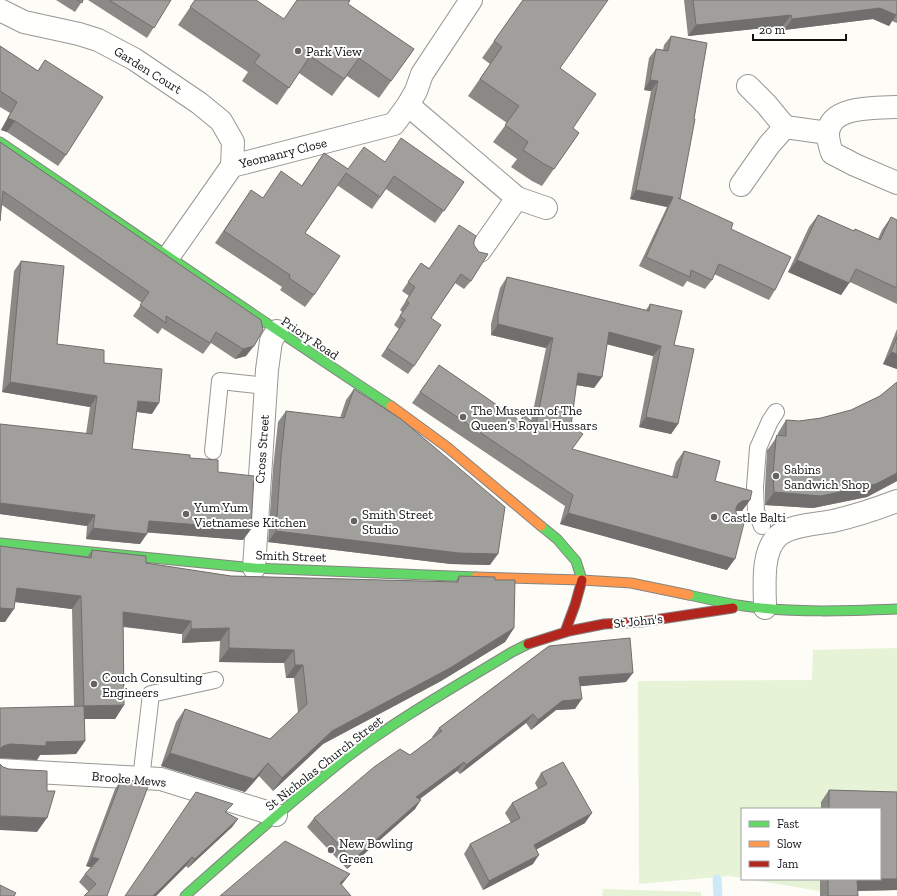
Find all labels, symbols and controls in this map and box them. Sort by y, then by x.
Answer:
scale bar [753,16,846,42]
text: 20 m [759,23,786,37]
street label: Garden Court [111,43,185,97]
place label: Park View [306,44,362,59]
marker: Park View [293,46,303,56]
street label: Yeomanry Close [237,135,328,171]
street label: Priory Road [278,313,342,363]
place label: The Museum of The Queen’s Royal Hussars [471,403,598,433]
marker: The Museum of The Queen’s Royal Hussars [458,412,468,422]
street label: Cross Street [252,414,272,484]
place label: Sabins Sandwich Shop [784,462,869,492]
marker: Sabins Sandwich Shop [771,471,781,481]
place label: Yum Yum Vietnamese Kitchen [193,500,307,530]
place label: Smith Street Studio [362,507,433,537]
marker: Yum Yum Vietnamese Kitchen [181,509,191,519]
place label: Castle Balti [722,510,786,525]
marker: Castle Balti [709,512,719,522]
marker: Smith Street Studio [349,516,359,526]
street label: Smith Street [255,547,327,565]
street label: St John's [613,611,664,631]
place label: Couch Consulting Engineers [102,670,202,700]
marker: Couch Consulting Engineers [89,679,99,689]
street label: St Nicholas Church Street [262,712,386,814]
street label: Brooke Mews [91,768,167,790]
legend [741,808,881,880]
text: Fast [777,817,800,831]
place label: New Bowling Green [339,836,413,866]
text: Slow [777,837,803,851]
marker: New Bowling Green [326,845,336,855]
text: Jam [777,857,799,871]

